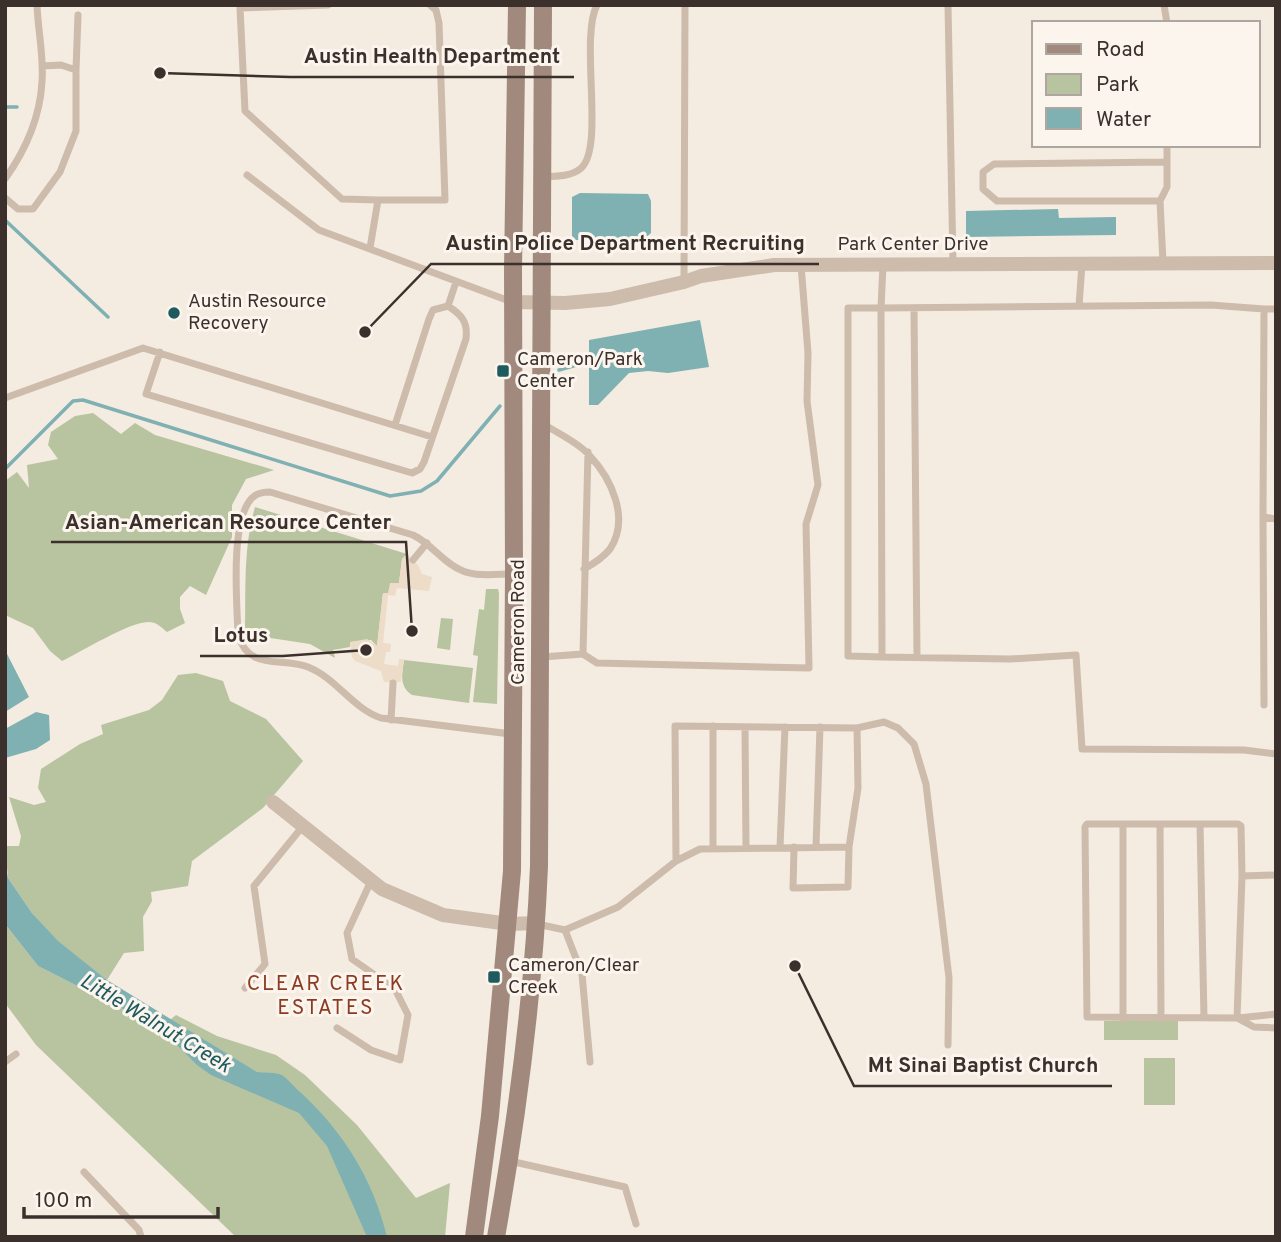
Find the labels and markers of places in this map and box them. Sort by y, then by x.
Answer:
callout: Austin Health Department [290,35,574,77]
callout: Austin Police Department Recruiting [431,222,819,264]
place label: Austin Resource Recovery [188,290,326,336]
marker: Austin Resource Recovery [166,305,182,321]
place label: Cameron/Park Center [517,348,643,394]
marker: Cameron/Park Center [495,363,511,379]
callout: Asian-American Resource Center [51,500,406,542]
callout: Lotus [200,614,283,656]
place label: Cameron/Clear Creek [508,954,640,1000]
marker: Cameron/Clear Creek [486,969,502,985]
callout: Mt Sinai Baptist Church [854,1044,1112,1086]

